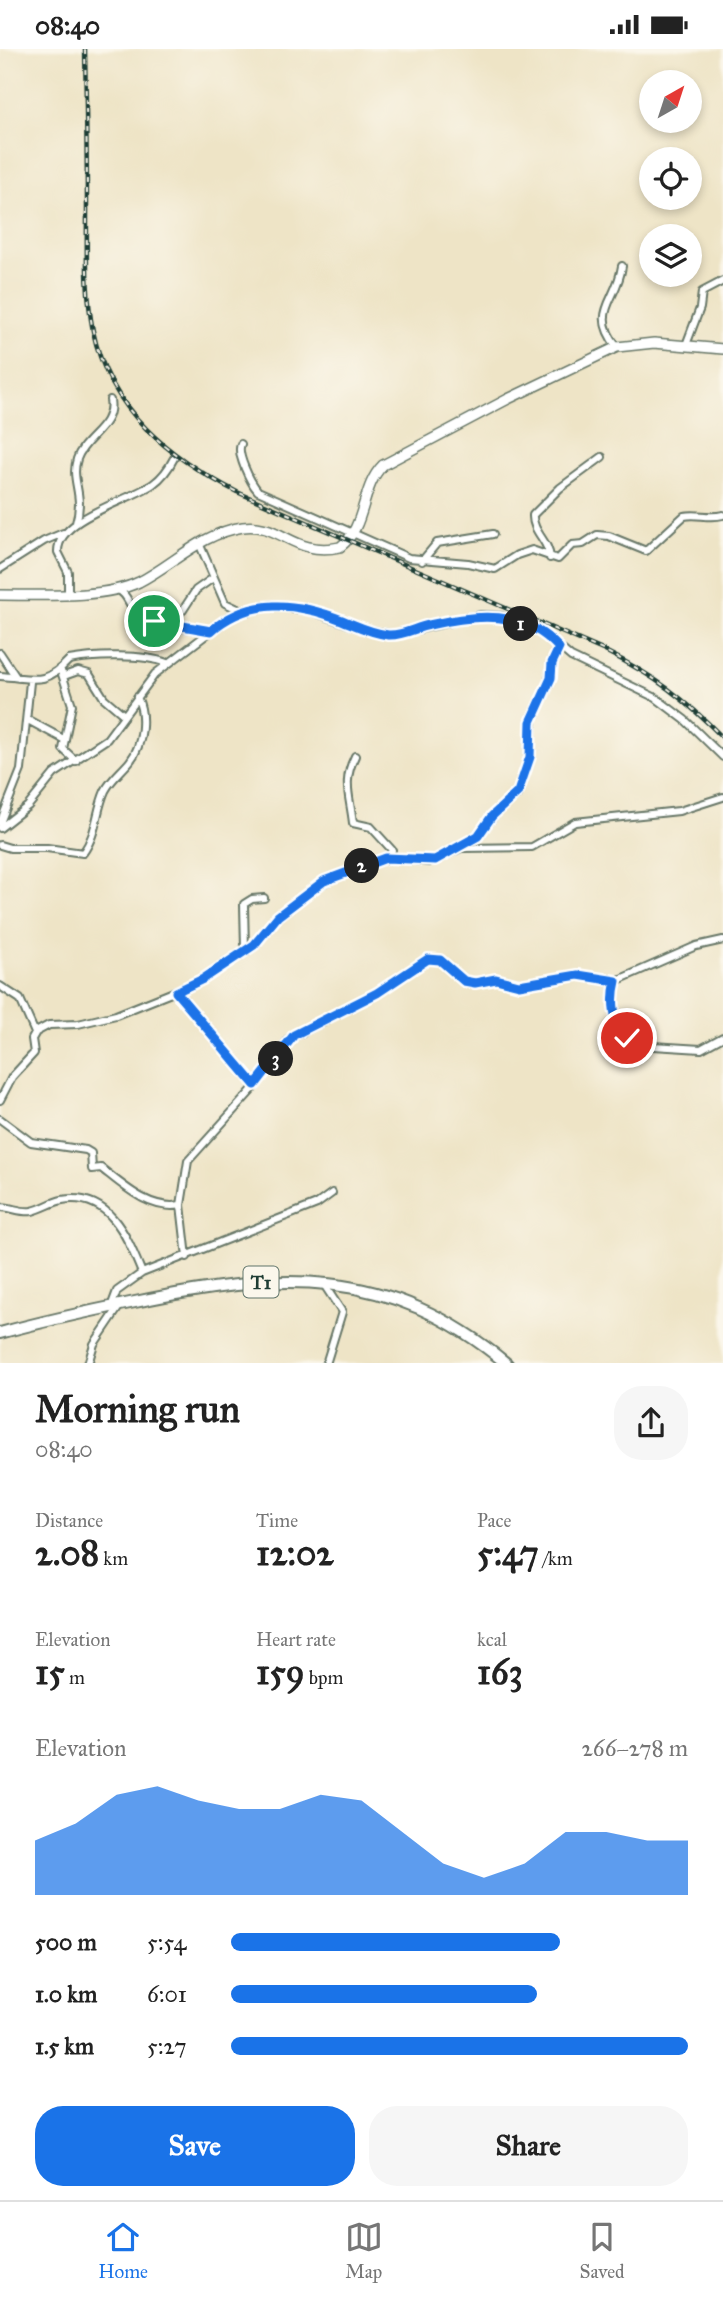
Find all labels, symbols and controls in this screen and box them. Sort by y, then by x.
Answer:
text: 08:40 [35,9,100,41]
north arrow [639,70,702,133]
map controls [639,70,702,287]
button: locate [639,147,702,210]
button: layers [639,224,702,287]
pin [124,591,184,651]
icon: arrive [135,602,173,640]
pin: 1 [504,607,538,641]
text: 1 [517,612,524,635]
pin: 2 [344,849,380,883]
text: 2 [357,854,366,877]
pin [597,1008,657,1068]
icon: check [608,1019,646,1057]
pin: 3 [258,1041,294,1077]
text: 3 [272,1047,279,1070]
road number: T1 [244,1267,278,1297]
text: Morning run [35,1386,240,1432]
button: share [614,1386,688,1460]
text: 08:40 [35,1435,93,1463]
text: Distance [35,1509,103,1532]
text: Time [256,1509,298,1532]
text: Pace [477,1509,511,1532]
text: 2.08 [35,1532,99,1575]
text: 12:02 [256,1532,334,1575]
text: 5:47 [477,1532,539,1575]
text: km [99,1547,128,1570]
text: /km [539,1547,573,1570]
text: Elevation [35,1628,110,1651]
text: Heart rate [256,1628,336,1651]
text: kcal [477,1628,507,1651]
text: 15 [35,1651,65,1694]
text: 159 [256,1651,305,1694]
text: 163 [477,1651,523,1694]
text: m [65,1666,85,1689]
text: bpm [305,1666,343,1689]
text: Elevation [35,1734,126,1762]
text: 266–278 m [582,1734,688,1762]
text: 500 m [35,1928,97,1956]
text: 5:54 [147,1928,186,1956]
text: 1.0 km [35,1980,97,2008]
text: 6:01 [147,1980,187,2008]
text: 1.5 km [35,2032,94,2060]
text: 5:27 [147,2032,187,2060]
button: Save [35,2106,355,2186]
button: Share [369,2106,688,2186]
tab: Home [98,2218,148,2283]
tab: Map [345,2218,383,2283]
tab: Saved [580,2218,625,2283]

